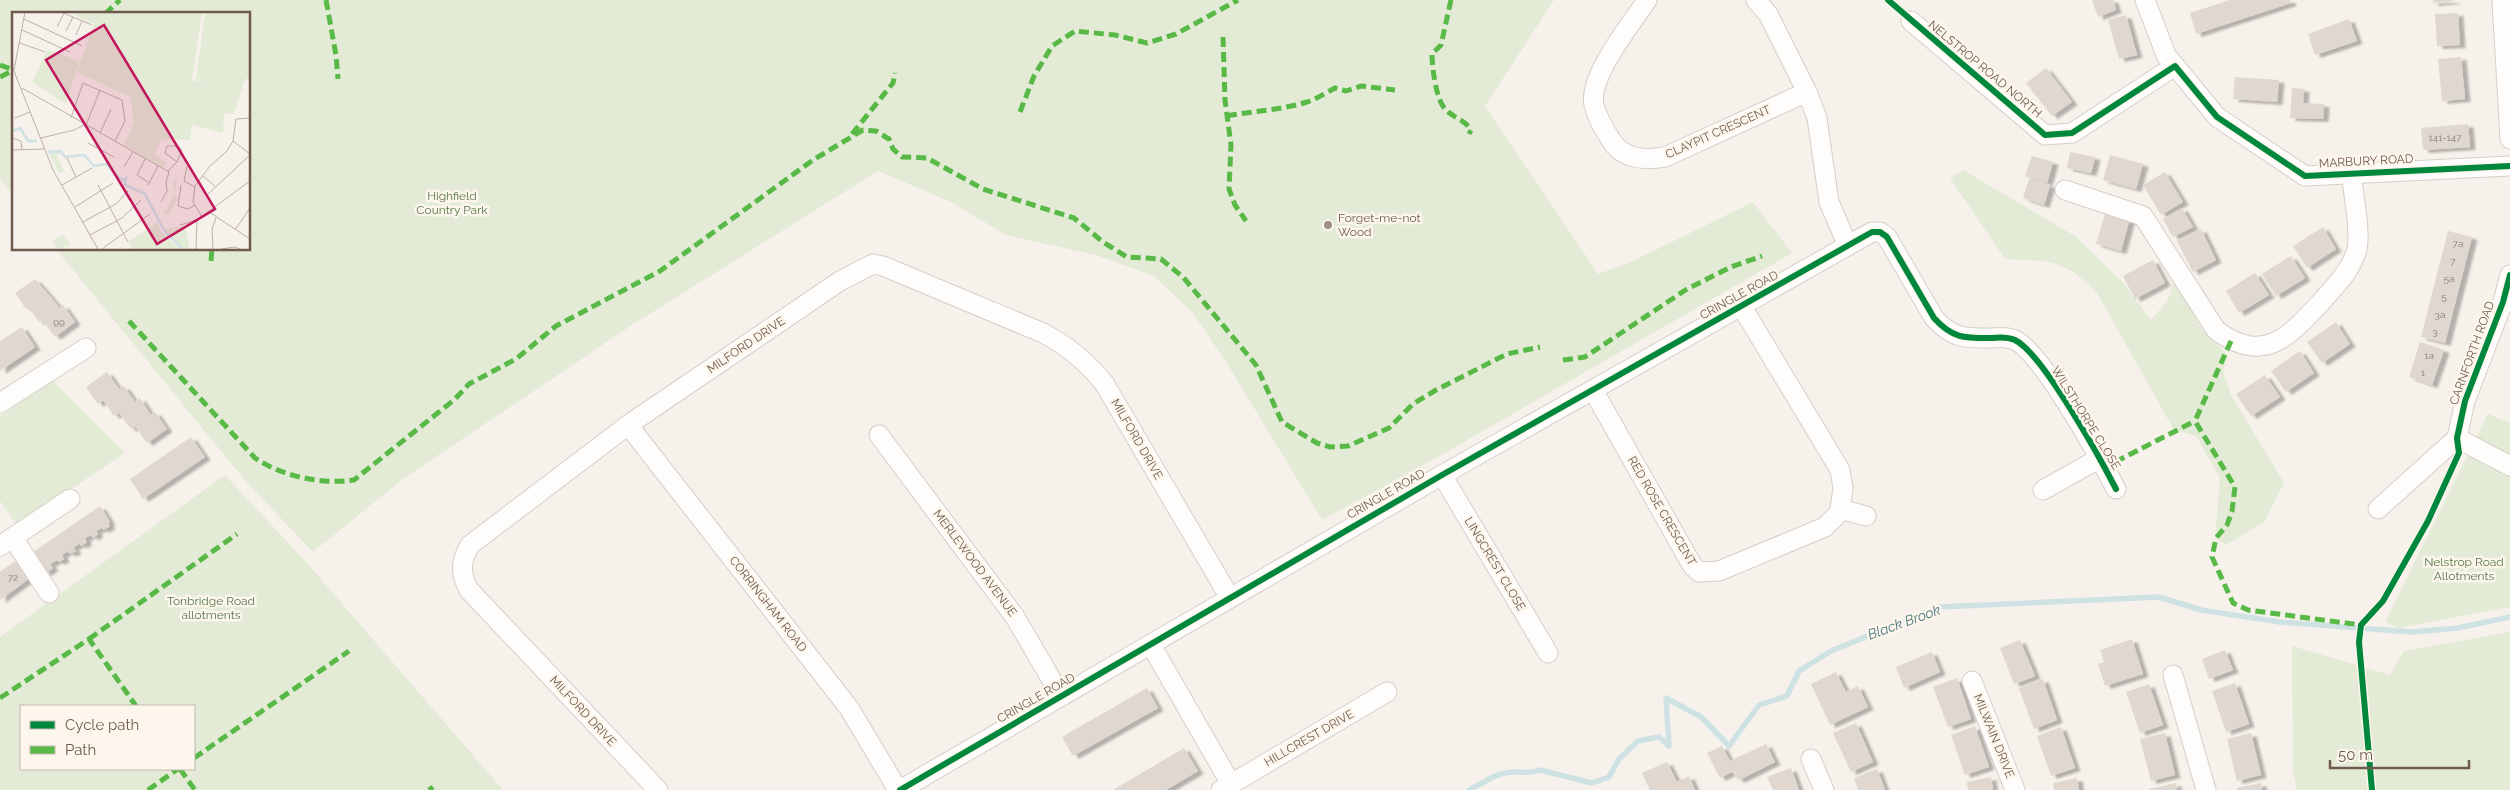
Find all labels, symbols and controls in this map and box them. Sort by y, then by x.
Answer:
inset map [12,12,250,250]
street label: NELSTROP ROAD NORTH [1925,17,2045,121]
street label: CLAYPIT CRESCENT [1663,102,1773,161]
house number: 141-147 [2428,132,2462,143]
street label: MARBURY ROAD [2318,152,2414,170]
park label: Highfield Country Park [416,189,488,217]
place label: Forget-me-not Wood [1338,211,1421,239]
marker: Forget-me-not Wood [1322,219,1334,231]
house number: 7a [2453,238,2463,249]
house number: 7 [2450,256,2456,267]
street label: CRINGLE ROAD [1697,267,1781,322]
house number: 5a [2444,273,2454,284]
house number: 5 [2441,291,2447,302]
street label: CARNFORTH ROAD [2447,299,2497,407]
house number: 3a [2435,309,2445,320]
street label: MILFORD DRIVE [704,314,788,376]
house number: 99 [53,316,65,327]
house number: 3 [2432,326,2438,337]
house number: 1a [2424,350,2434,361]
street label: WILSTHORPE CLOSE [2048,364,2124,472]
house number: 1 [2421,367,2426,378]
street label: MILFORD DRIVE [1108,396,1166,482]
street label: RED ROSE CRESCENT [1625,454,1699,569]
street label: CRINGLE ROAD [1345,466,1428,522]
street label: MERLEWOOD AVENUE [930,507,1020,619]
street label: LINGCREST CLOSE [1461,515,1529,613]
street label: CORRINGHAM ROAD [726,553,810,655]
park label: Nelstrop Road Allotments [2424,555,2504,583]
house number: 72 [8,572,18,583]
park label: Tonbridge Road allotments [167,594,255,622]
water label: Black Brook [1865,601,1943,643]
street label: CRINGLE ROAD [995,670,1078,726]
street label: MILFORD DRIVE [547,673,619,749]
street label: MILWAIN DRIVE [1971,692,2017,780]
legend [20,705,195,770]
street label: HILLCREST DRIVE [1262,707,1356,769]
text: Cycle path [65,716,139,734]
scale bar [2330,738,2469,770]
text: Path [65,741,96,759]
text: 50 m [2338,746,2373,764]

